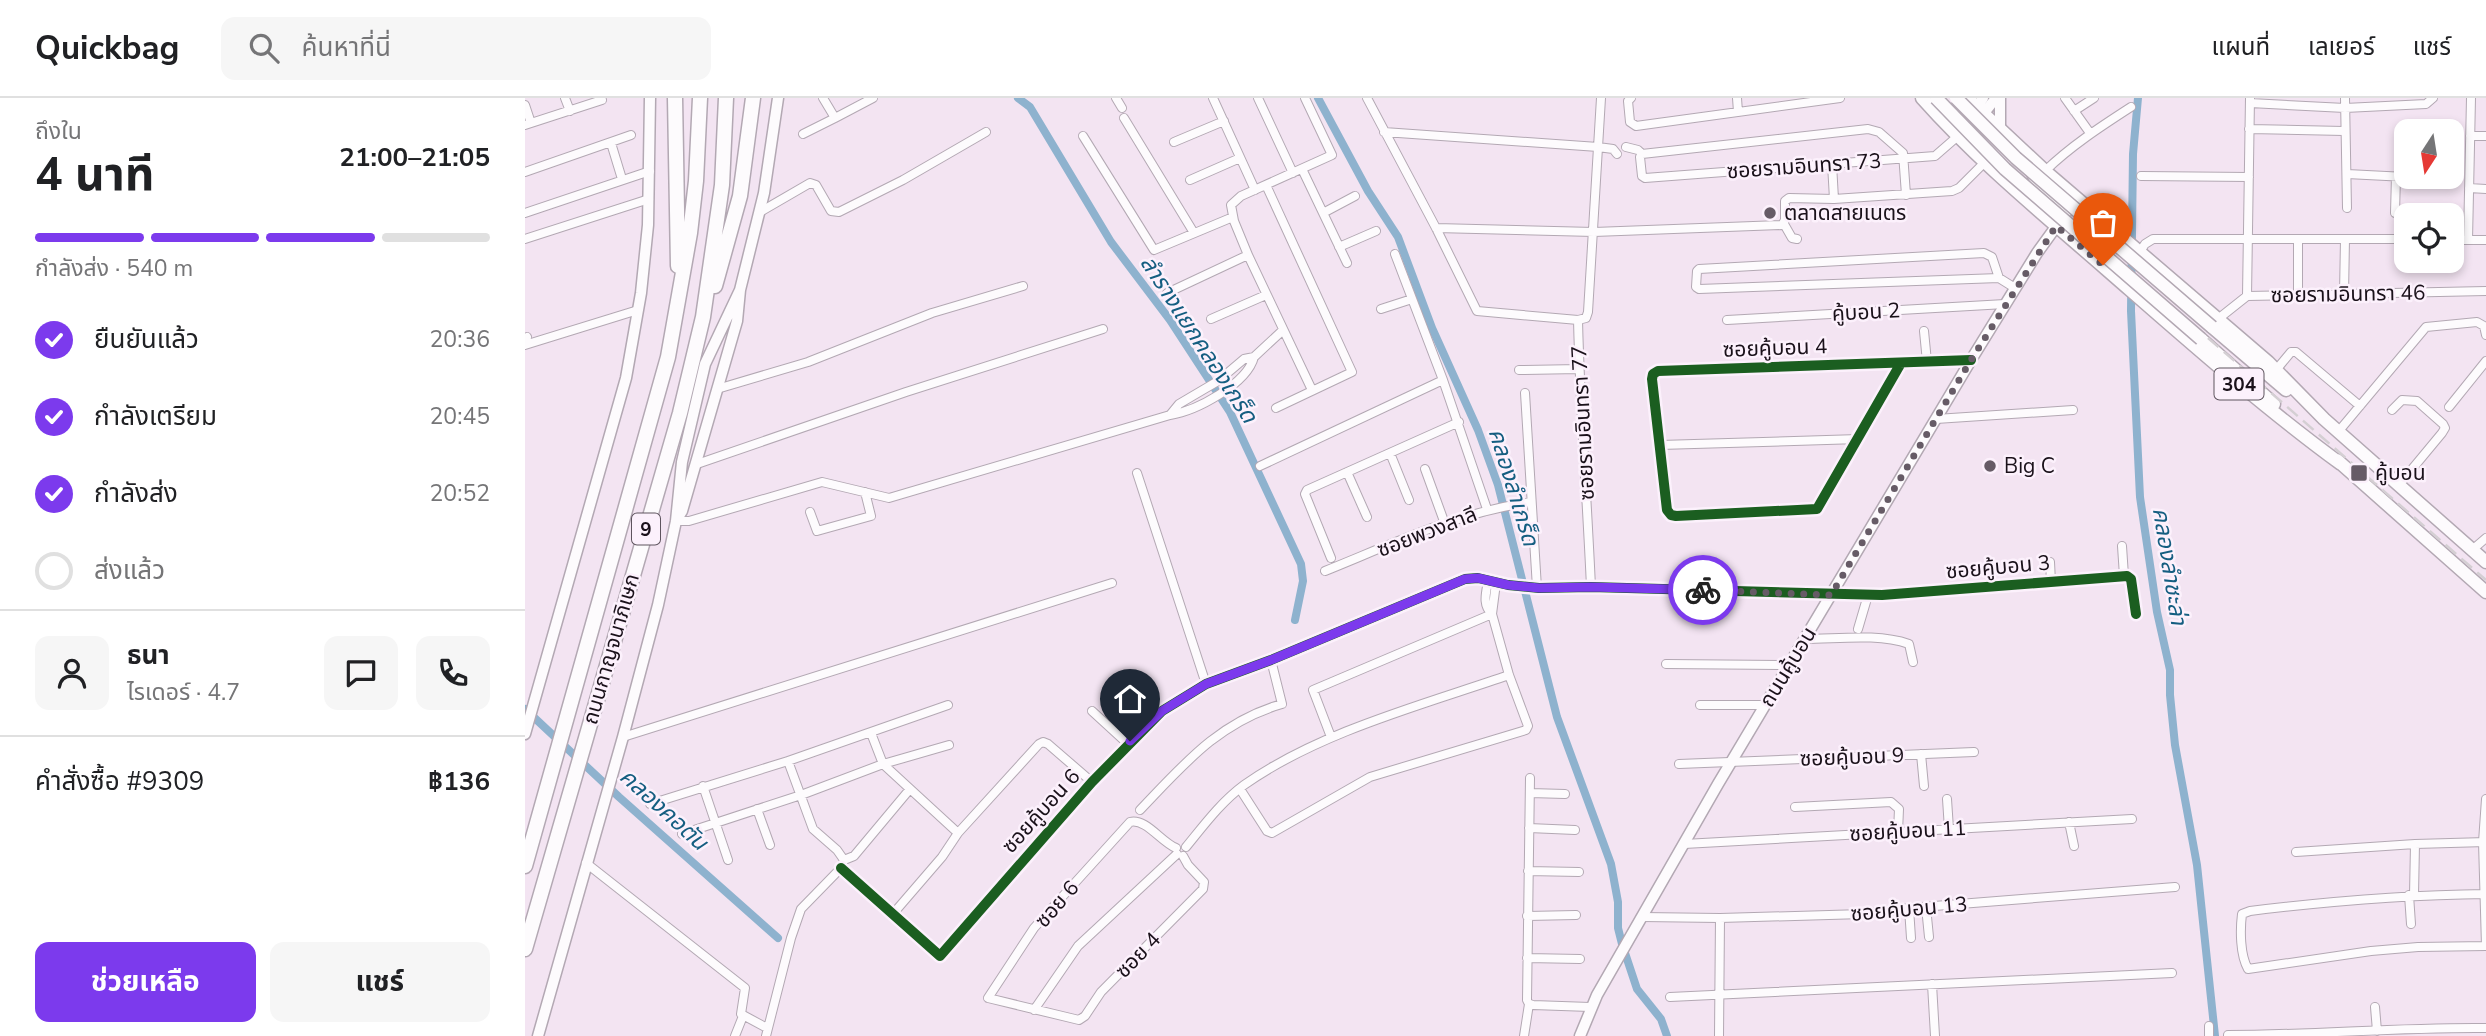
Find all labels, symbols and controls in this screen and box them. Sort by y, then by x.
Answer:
search box [221,17,711,80]
text: Quickbag [35,26,179,71]
icon: search [245,29,283,67]
text: ค้นหาที่นี่ [301,30,391,65]
text: แผนที่ [2212,31,2270,63]
text: เลเยอร์ [2308,31,2375,63]
text: แชร์ [2413,31,2451,63]
text: ถึงใน [35,116,82,147]
north arrow [2394,119,2464,189]
map controls [2394,119,2464,273]
text: 21:00–21:05 [339,140,490,175]
text: 4 นาที [35,143,154,206]
street label: ซอยรามอินทรา 73 [1726,147,1882,185]
pin [2073,193,2133,265]
place label: ตลาดสายเนตร [1784,199,1906,227]
button: locate [2394,203,2464,273]
icon: bag [2084,204,2122,242]
marker: ตลาดสายเนตร [1762,205,1778,221]
water label: ลำรางแยกคลองเกร็ด [1133,249,1265,430]
text: กำลังส่ง · 540 m [35,253,193,284]
street label: ซอยรามอินทรา 46 [2270,279,2426,309]
street label: คู้บอน 2 [1831,296,1901,328]
icon: check [35,321,73,359]
text: ยืนยันแล้ว [94,322,199,357]
text: 20:36 [430,324,490,355]
street label: ซอยคู้บอน 4 [1722,332,1828,364]
street label: ซอยรามอินทรา 77 [1565,345,1601,501]
road number: 304 [2215,368,2263,400]
icon: check [35,398,73,436]
text: กำลังเตรียม [94,399,217,434]
text: 20:45 [430,401,490,432]
water label: คลองลำเกร็ด [1481,425,1546,550]
place label: Big C [2004,452,2055,480]
marker: Big C [1982,458,1998,474]
place label: คู้บอน [2375,459,2426,487]
marker: คู้บอน [2349,463,2369,483]
icon: check [35,475,73,513]
text: กำลังส่ง [94,476,178,511]
text: 20:52 [430,478,490,509]
street label: ซอยพวงสาลี [1373,500,1481,564]
water label: คลองลำชะล่า [2145,505,2194,628]
road number: 9 [632,514,660,544]
street label: ซอยคู้บอน 3 [1945,548,2051,586]
text: ส่งแล้ว [94,553,165,588]
courier [1668,555,1738,625]
street label: ถนนกาญจนาภิเษก [576,570,646,728]
icon: bike [1684,571,1722,609]
street label: ถนนคู้บอน [1753,622,1823,712]
button: person [35,636,109,710]
button: chat [324,636,398,710]
button: phone [416,636,490,710]
text: ธนา [127,638,170,673]
pin [1100,669,1160,741]
text: ไรเดอร์ · 4.7 [127,677,240,708]
icon: home [1111,680,1149,718]
street label: ซอยคู้บอน 9 [1799,741,1905,773]
water label: คลองคอตัน [613,761,716,859]
street label: ซอยคู้บอน 6 [996,763,1086,859]
text: คำสั่งซื้อ #9309 [35,764,204,799]
text: ฿136 [428,764,490,799]
street label: ซอยคู้บอน 11 [1849,814,1967,848]
street label: ซอย 6 [1029,874,1085,934]
street label: ซอยคู้บอน 13 [1849,890,1969,928]
street label: ซอย 4 [1109,926,1167,984]
button: ช่วยเหลือ [35,942,256,1022]
button: แชร์ [270,942,490,1022]

